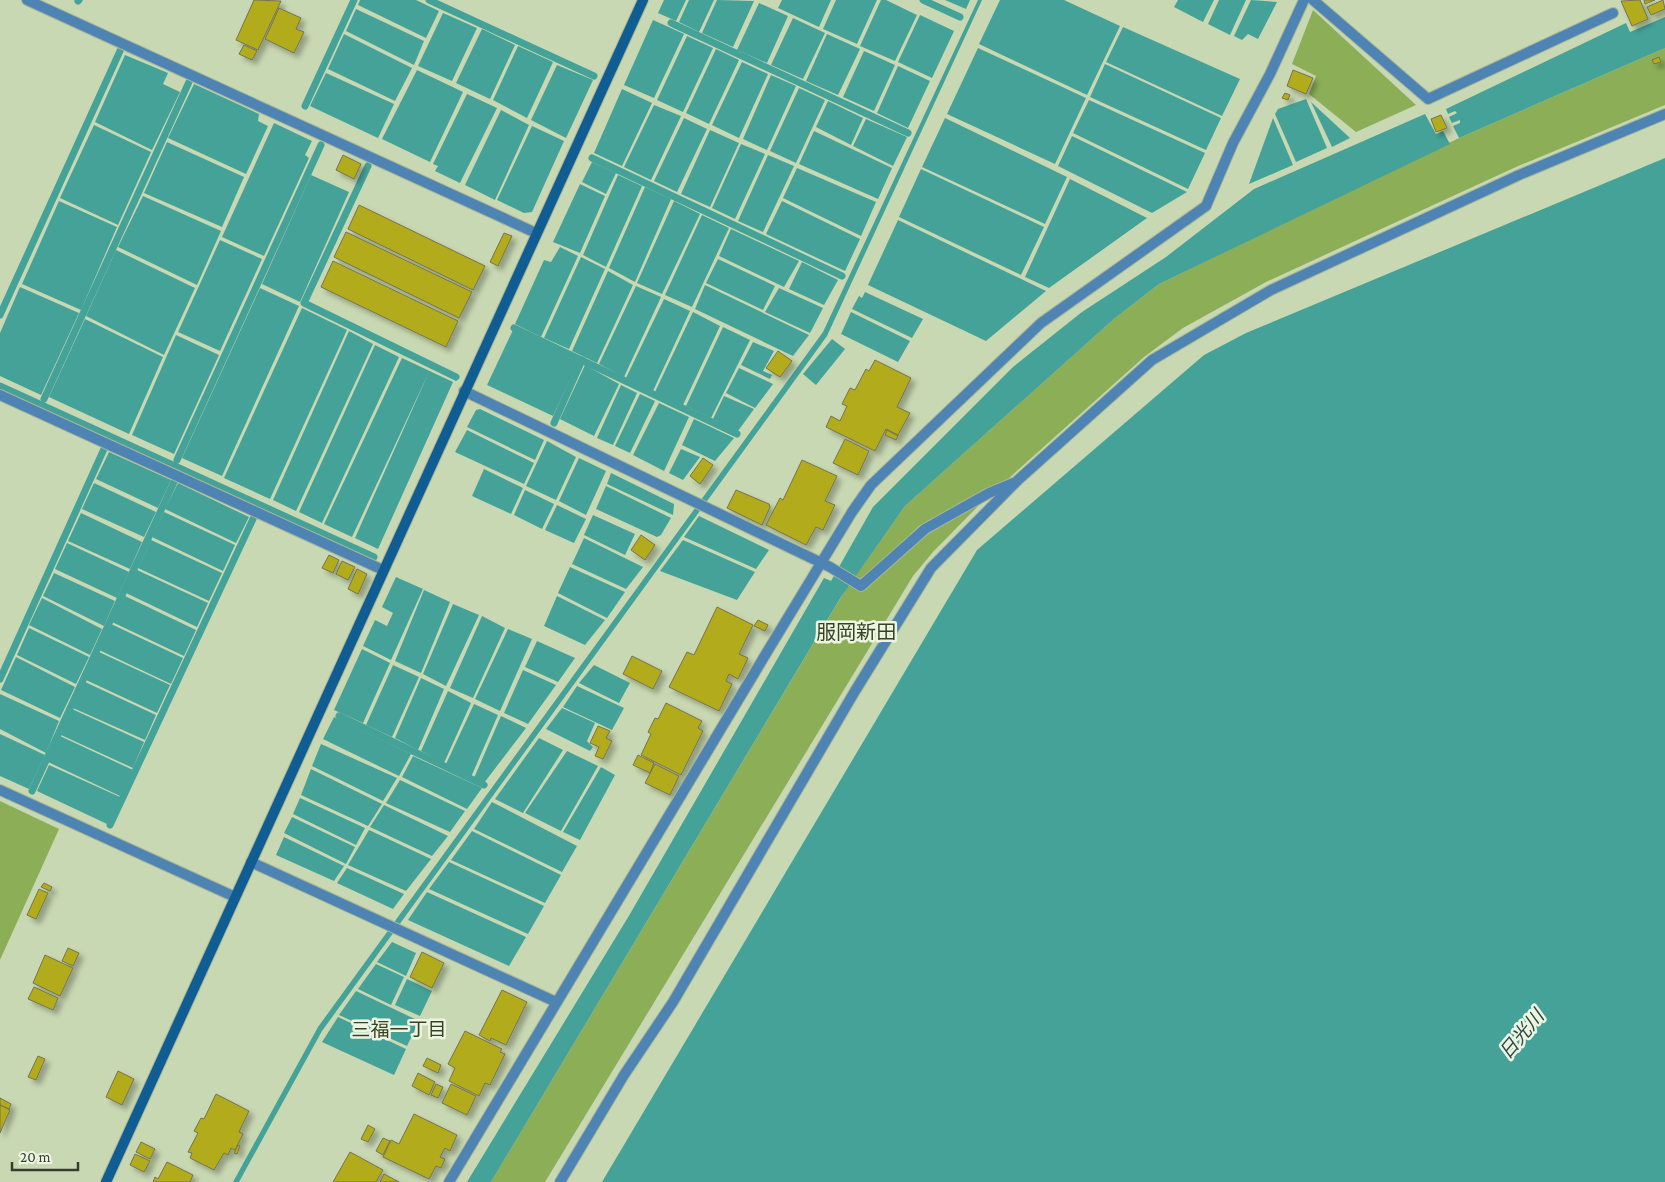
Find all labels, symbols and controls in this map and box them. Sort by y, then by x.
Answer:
district label: 服岡新田 [816,621,896,643]
water label: 日光川 [1495,1004,1549,1063]
district label: 三福一丁目 [351,1019,447,1040]
scale bar [12,1140,79,1172]
text: 20 m [20,1149,51,1165]

